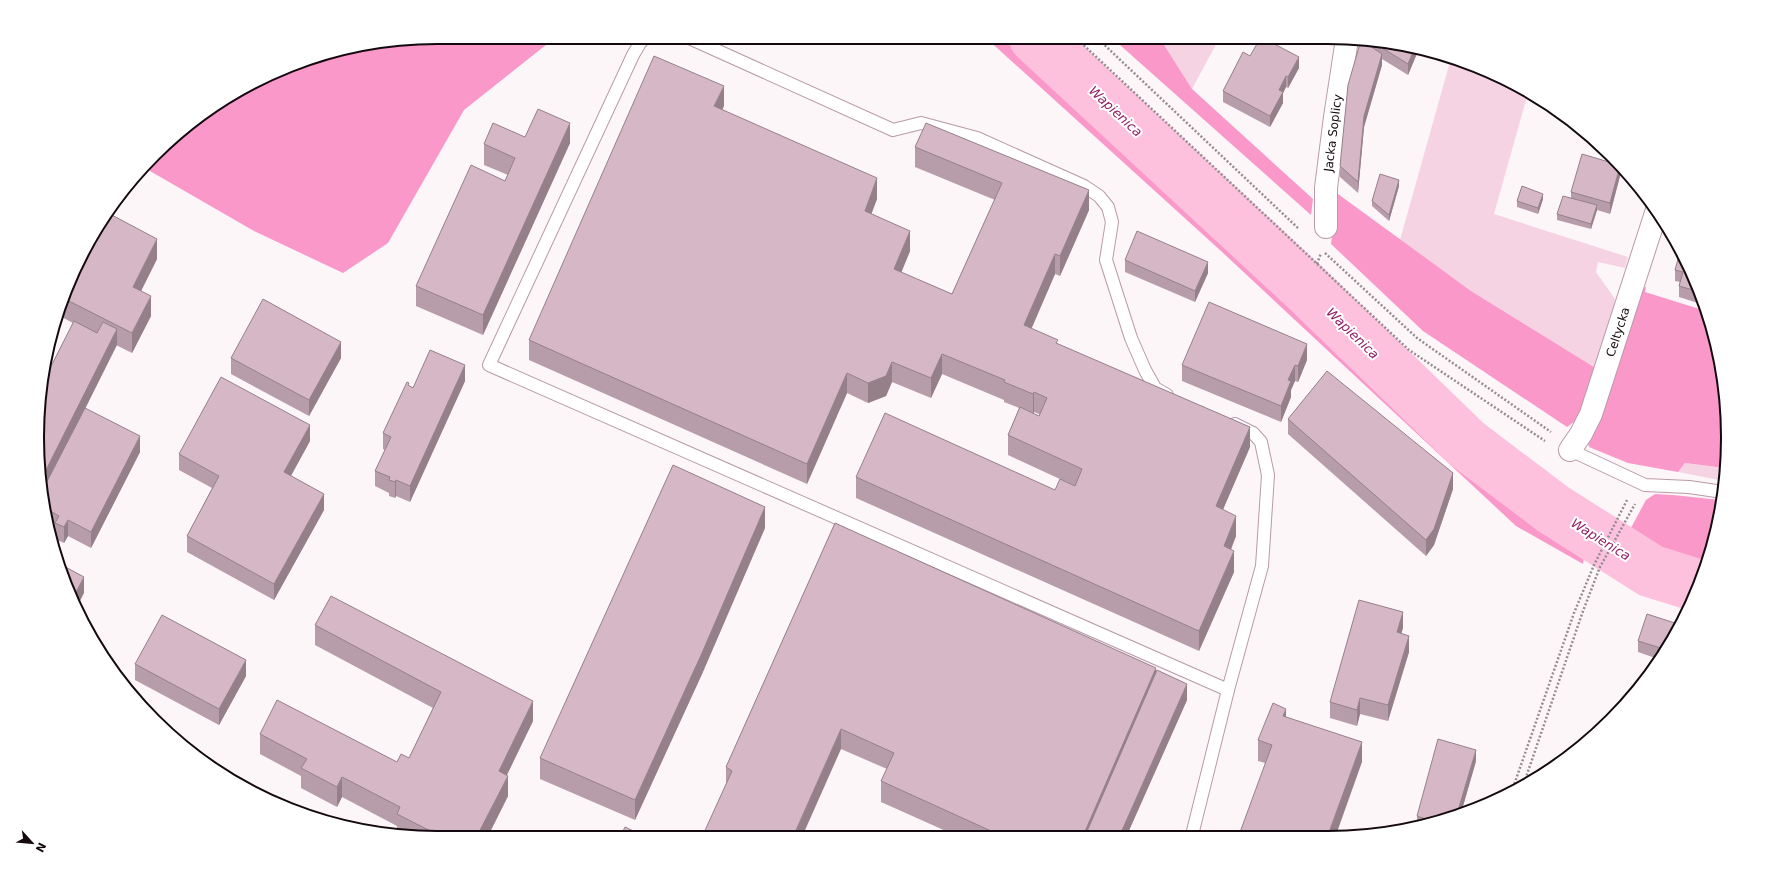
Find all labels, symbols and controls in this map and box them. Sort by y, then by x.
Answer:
water label: Wapienica [1086,83,1145,140]
street label: Jacka Soplicy [1321,93,1345,174]
water label: Wapienica [1323,305,1382,362]
street label: Celtycka [1603,305,1633,359]
water label: Wapienica [1568,515,1633,564]
north arrow [12,823,52,863]
text: N [33,840,48,854]

